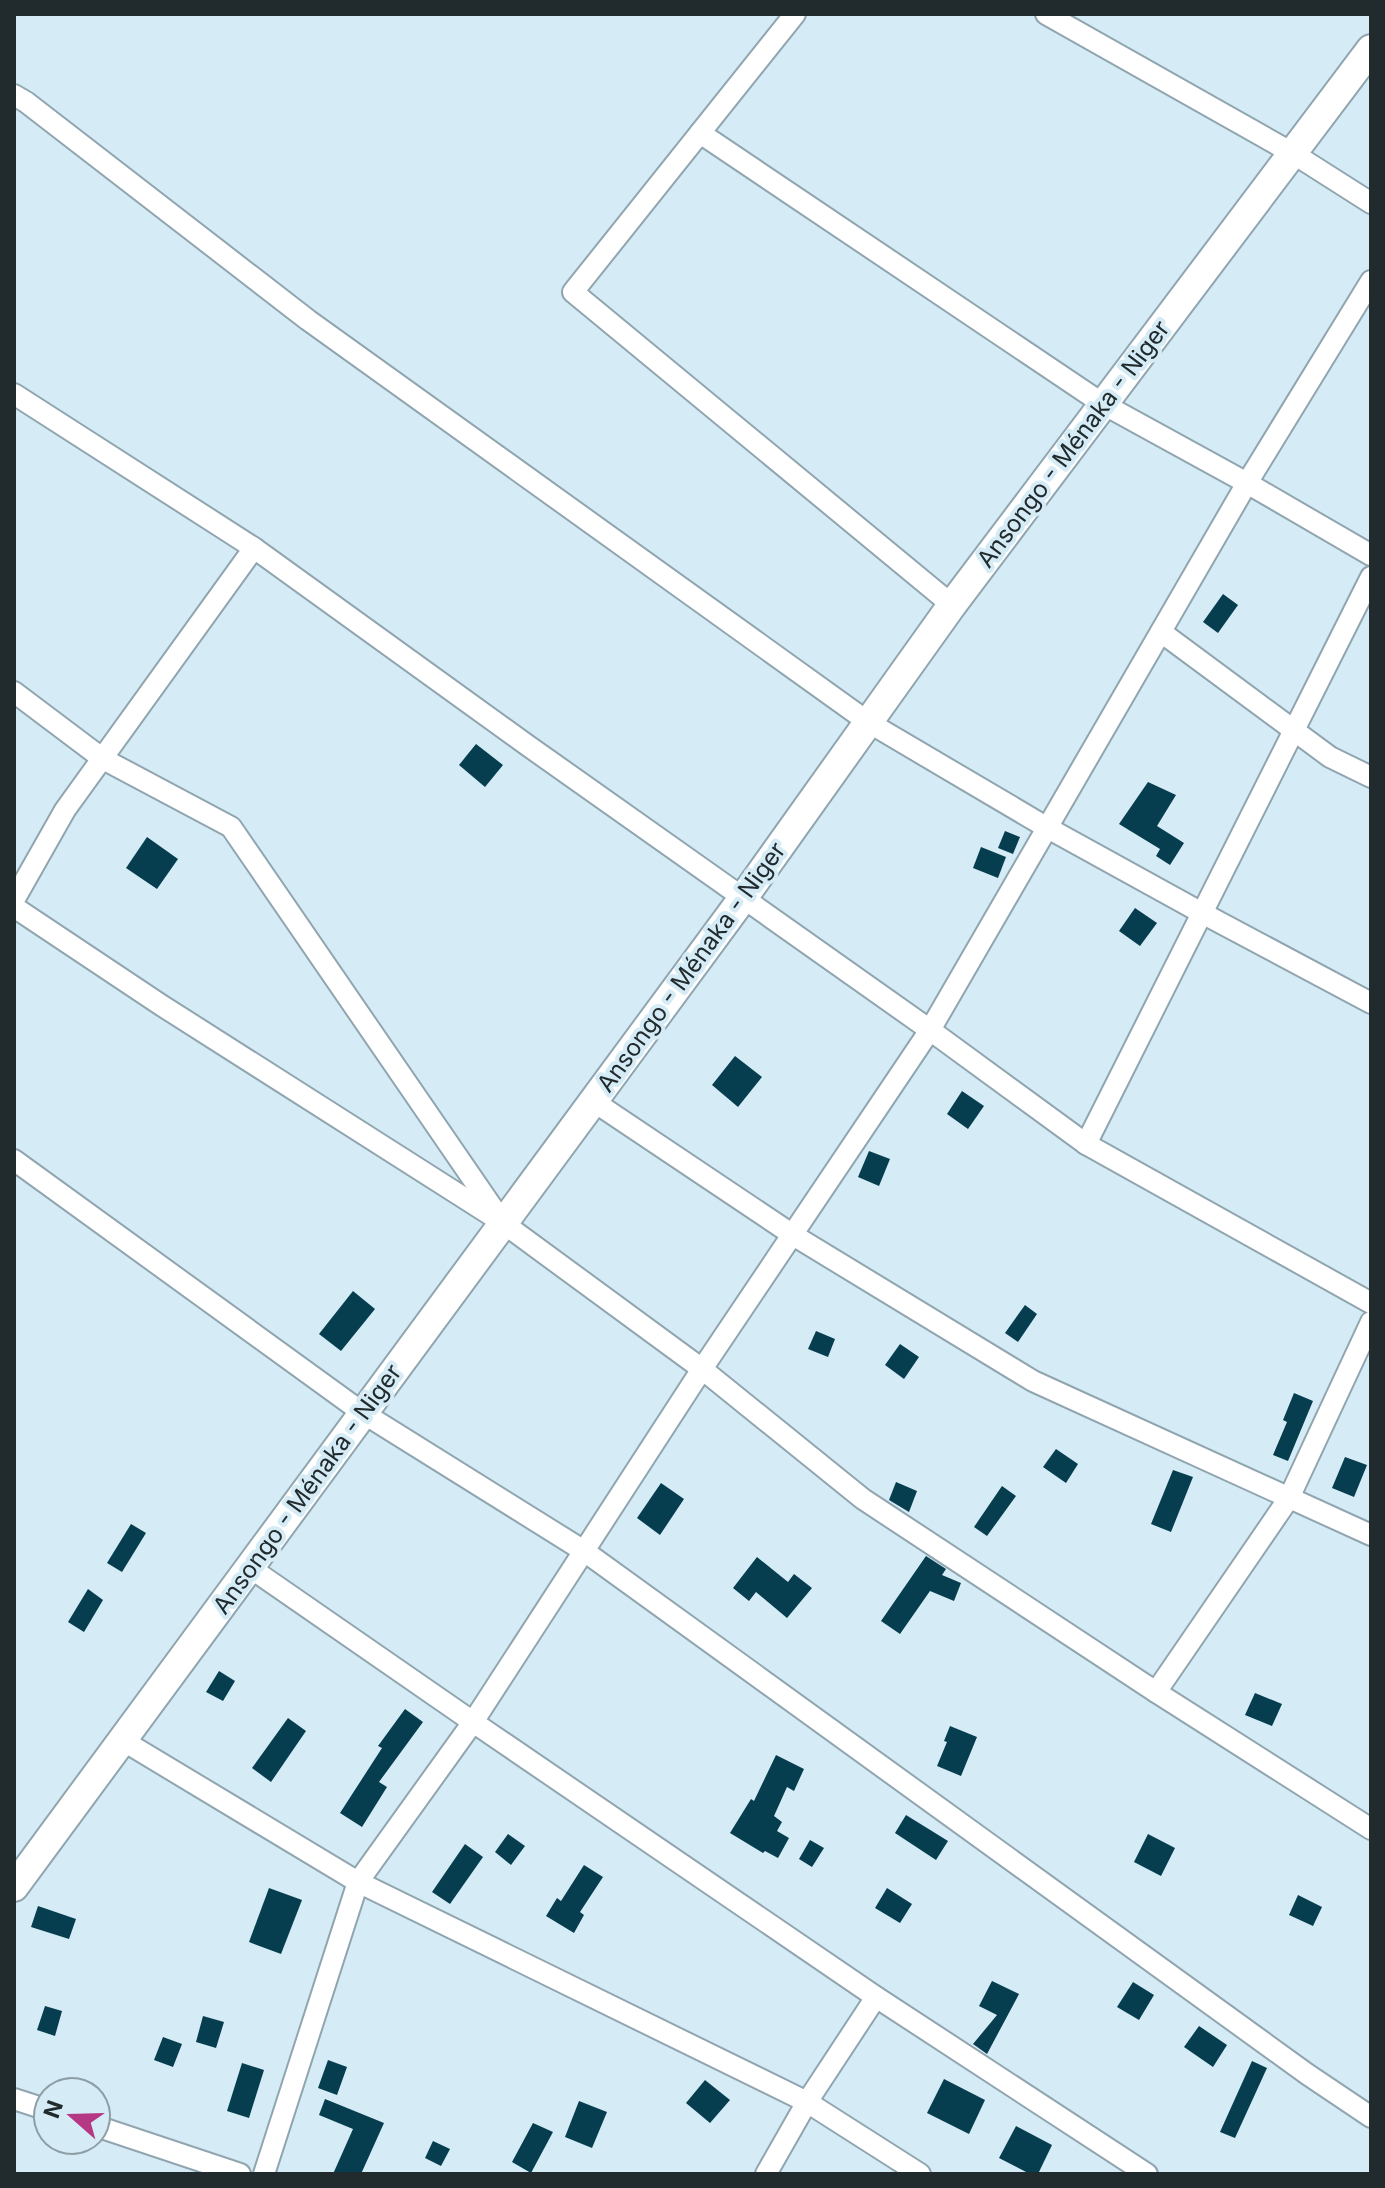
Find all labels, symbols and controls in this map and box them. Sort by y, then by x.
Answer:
street label: Ansongo - Ménaka - Niger [971,315,1175,573]
street label: Ansongo - Ménaka - Niger [591,836,791,1098]
street label: Ansongo - Ménaka - Niger [207,1358,407,1620]
north arrow [32,2076,112,2156]
text: N [38,2097,68,2121]

